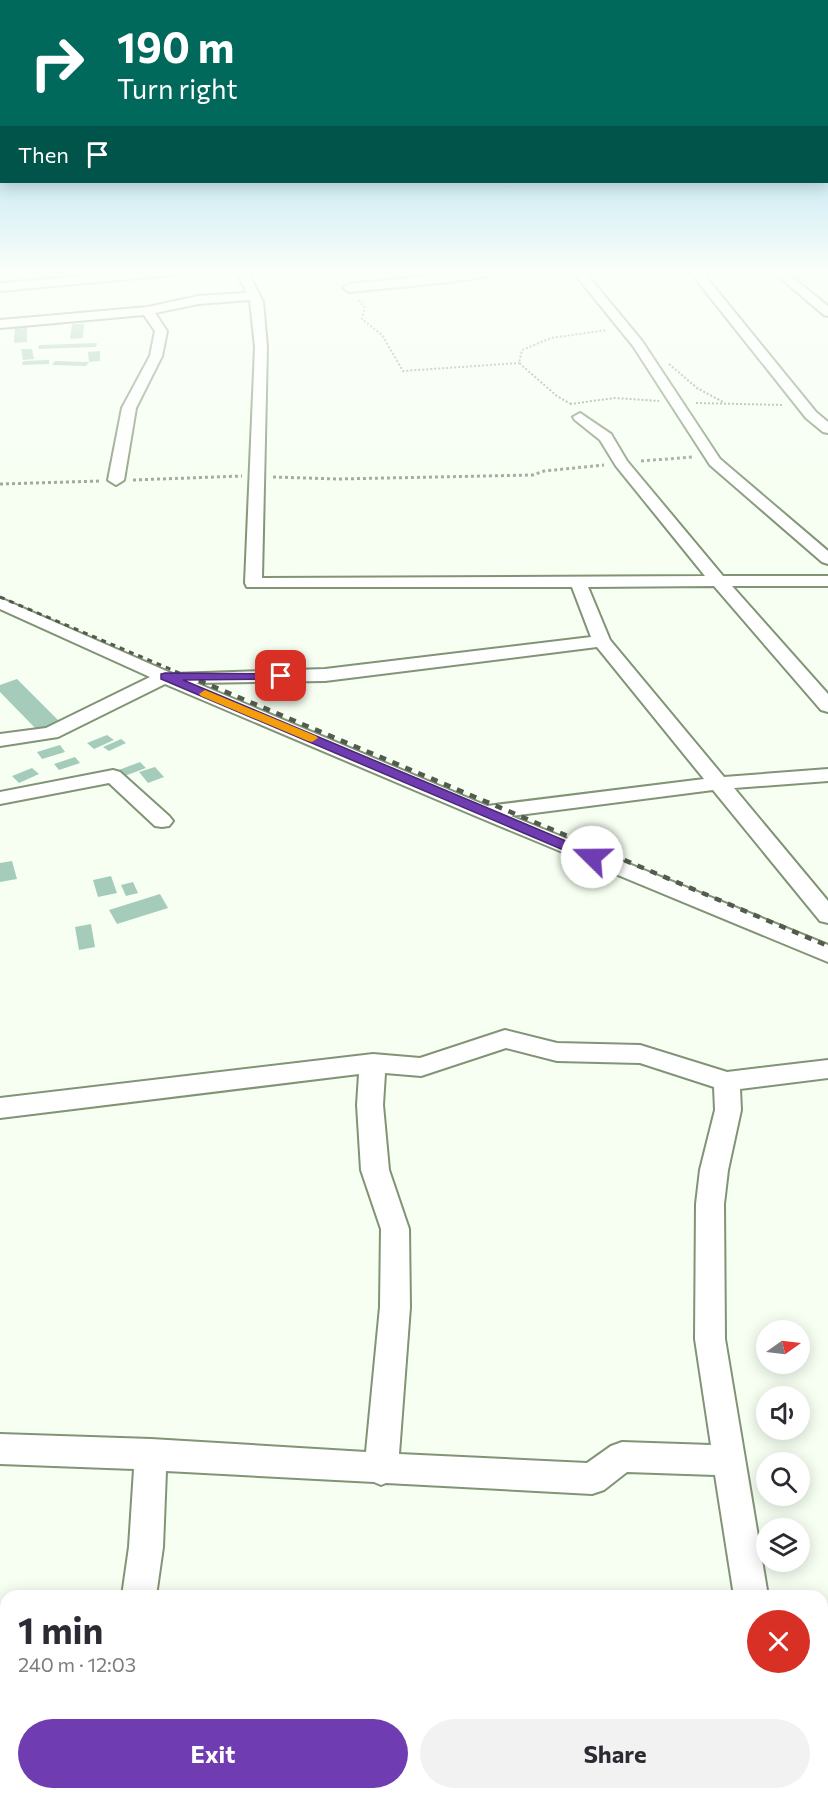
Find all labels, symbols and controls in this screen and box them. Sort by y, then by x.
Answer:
text: 190 m [117,20,235,72]
icon: right [18,24,96,102]
text: Turn right [117,72,237,105]
icon: arrive [81,138,114,171]
text: Then [18,141,69,168]
pin [255,650,306,701]
icon: arrive [264,659,297,692]
position arrow [560,825,624,889]
north arrow [756,1320,810,1374]
map controls [756,1320,810,1572]
button: sound [756,1386,810,1440]
button: search [756,1452,810,1506]
button: layers [756,1518,810,1572]
text: 1 min [18,1607,103,1651]
button: close [747,1610,810,1673]
text: 240 m · 12:03 [18,1652,136,1676]
button: Exit [18,1719,408,1788]
button: Share [420,1719,810,1788]

